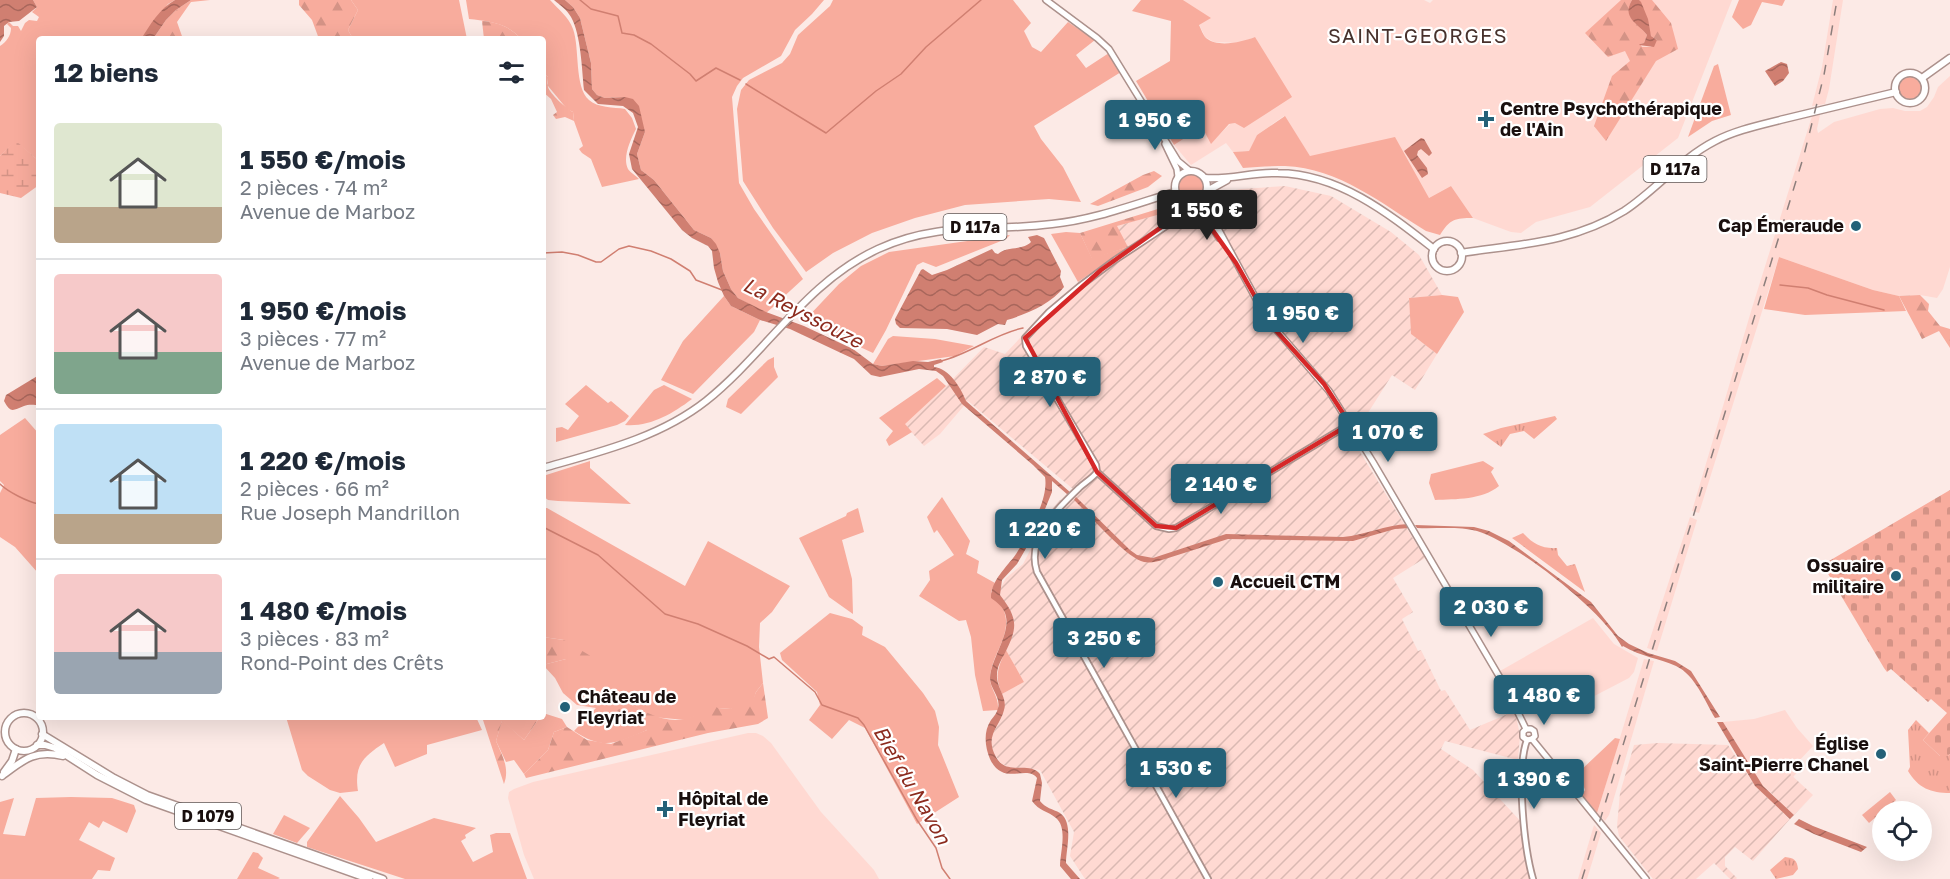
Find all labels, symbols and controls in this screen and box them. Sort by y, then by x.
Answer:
district label: SAINT-GEORGES [1328,23,1508,47]
icon: filters [495,56,528,89]
text: 12 biens [54,57,159,88]
place label: Centre Psychothérapique de l'Ain [1500,97,1722,140]
pin: 1 950 € [1100,100,1210,151]
text: 1 950 € [1119,107,1191,131]
marker: Centre Psychothérapique de l'Ain [1477,110,1495,128]
text: 1 550 €/mois [240,144,406,175]
icon: home [102,147,174,219]
road number: D 117a [1644,156,1706,182]
text: 2 pièces · 74 m² [240,175,388,199]
pin: 1 550 € [1152,190,1262,241]
text: 1 550 € [1171,197,1243,221]
text: Avenue de Marboz [240,199,415,223]
road number: D 117a [944,214,1006,240]
place label: Cap Émeraude [1718,214,1844,236]
marker: Cap Émeraude [1849,219,1863,233]
water label: La Reyssouze [739,272,868,354]
pin: 1 950 € [1248,293,1358,344]
text: 1 950 €/mois [240,295,407,326]
icon: home [102,298,174,370]
text: 1 950 € [1267,300,1339,324]
text: 3 pièces · 77 m² [240,326,386,350]
text: Avenue de Marboz [240,350,415,374]
pin: 2 870 € [995,357,1105,408]
text: 2 870 € [1014,364,1087,388]
pin: 1 070 € [1333,412,1443,463]
text: 1 070 € [1352,419,1424,443]
text: 1 220 €/mois [240,445,406,476]
icon: home [102,448,174,520]
pin: 2 140 € [1166,464,1276,515]
text: 2 140 € [1185,471,1257,495]
text: 2 pièces · 66 m² [240,476,389,500]
text: Rue Joseph Mandrillon [240,500,460,524]
pin: 1 220 € [990,509,1100,560]
text: 1 220 € [1009,516,1081,540]
place label: Ossuaire militaire [1807,554,1884,597]
marker: Ossuaire militaire [1889,569,1903,583]
place label: Accueil CTM [1230,570,1340,592]
marker: Accueil CTM [1211,575,1225,589]
pin: 2 030 € [1436,587,1546,638]
text: 2 030 € [1454,594,1528,618]
text: 1 480 €/mois [240,595,407,626]
icon: home [102,598,174,670]
pin: 3 250 € [1049,618,1159,669]
text: 3 250 € [1067,625,1141,649]
text: 3 pièces · 83 m² [240,626,389,650]
text: Rond-Point des Crêts [240,650,444,674]
pin: 1 480 € [1489,675,1599,726]
text: 1 480 € [1508,682,1580,706]
place label: Château de Fleyriat [577,685,677,728]
marker: Château de Fleyriat [558,700,572,714]
water label: Bief du Navon [869,721,957,849]
place label: Église Saint-Pierre Chanel [1699,732,1869,775]
marker: Église Saint-Pierre Chanel [1874,747,1888,761]
pin: 1 530 € [1121,748,1231,799]
text: 1 530 € [1140,755,1212,779]
pin: 1 390 € [1479,759,1589,810]
text: 1 390 € [1498,766,1570,790]
place label: Hôpital de Fleyriat [678,787,769,830]
marker: Hôpital de Fleyriat [656,800,674,818]
map controls [1872,801,1932,861]
button: locate [1872,801,1932,861]
road number: D 1079 [175,803,241,829]

